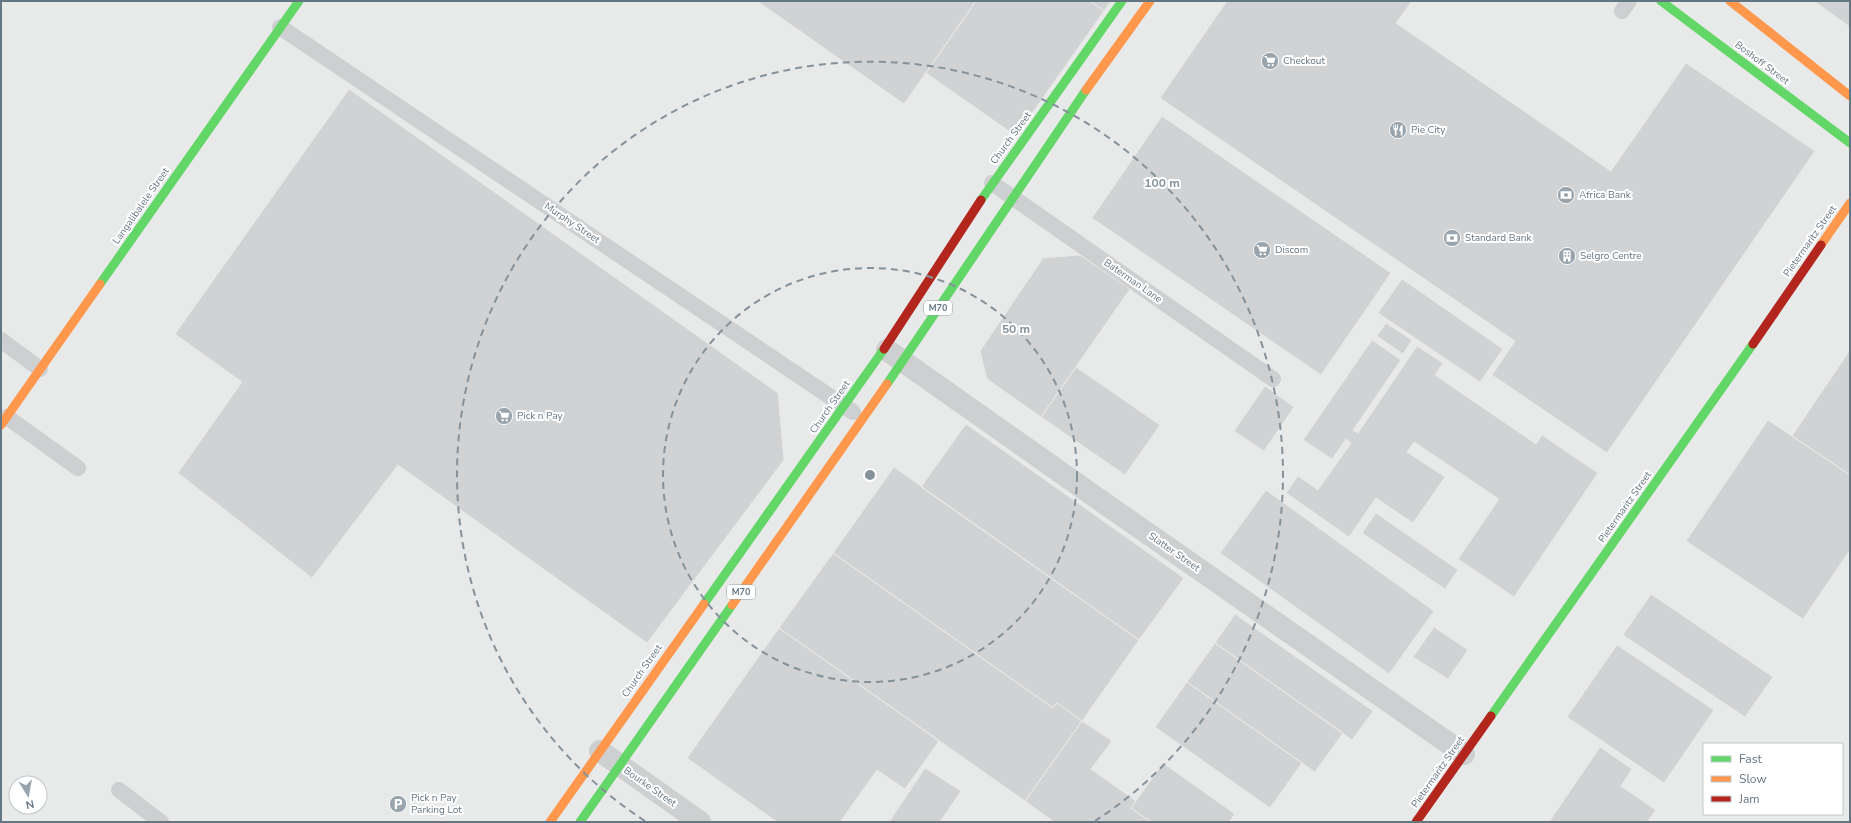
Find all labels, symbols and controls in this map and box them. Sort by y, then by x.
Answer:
street label: Boshoff Street [1732,38,1792,88]
supermarket icon: Checkout [1260,51,1280,71]
place label: Checkout [1283,54,1325,68]
street label: Church Street [987,109,1035,167]
restaurant icon: Pie City [1388,120,1408,140]
place label: Pie City [1411,123,1446,137]
street label: Langalibalele Street [109,165,173,247]
text: 100 m [1144,175,1180,191]
bank icon: Africa Bank [1556,185,1576,205]
place label: Africa Bank [1579,188,1632,202]
street label: Murphy Street [541,199,603,247]
street label: Pietermaritz Street [1780,202,1840,279]
bank icon: Standard Bank [1442,228,1462,248]
place label: Standard Bank [1465,231,1532,245]
supermarket icon: Discom [1252,240,1272,260]
place label: Discom [1275,243,1308,257]
building icon: Selgro Centre [1557,246,1577,266]
place label: Selgro Centre [1580,249,1642,263]
street label: Baterman Lane [1101,256,1165,306]
road number: M70 [924,301,952,315]
text: 50 m [1002,321,1030,337]
street label: Church Street [807,377,854,436]
supermarket icon: Pick n Pay [494,406,514,426]
place label: Pick n Pay [517,409,563,423]
centre of rings [863,468,877,482]
street label: Pietermaritz Street [1595,468,1655,545]
street label: Slatter Street [1145,529,1203,575]
road number: M70 [727,585,755,599]
street label: Church Street [619,641,666,700]
street label: Pietermaritz Street [1408,733,1468,810]
legend [1703,743,1843,815]
text: Fast [1739,751,1762,767]
street label: Bourke Street [621,764,680,811]
text: Slow [1739,771,1767,787]
north arrow [8,775,48,815]
place label: Pick n Pay Parking Lot [411,791,462,817]
text: Jam [1738,791,1760,807]
parking icon: Pick n Pay Parking Lot [388,794,408,814]
text: N [24,796,35,812]

